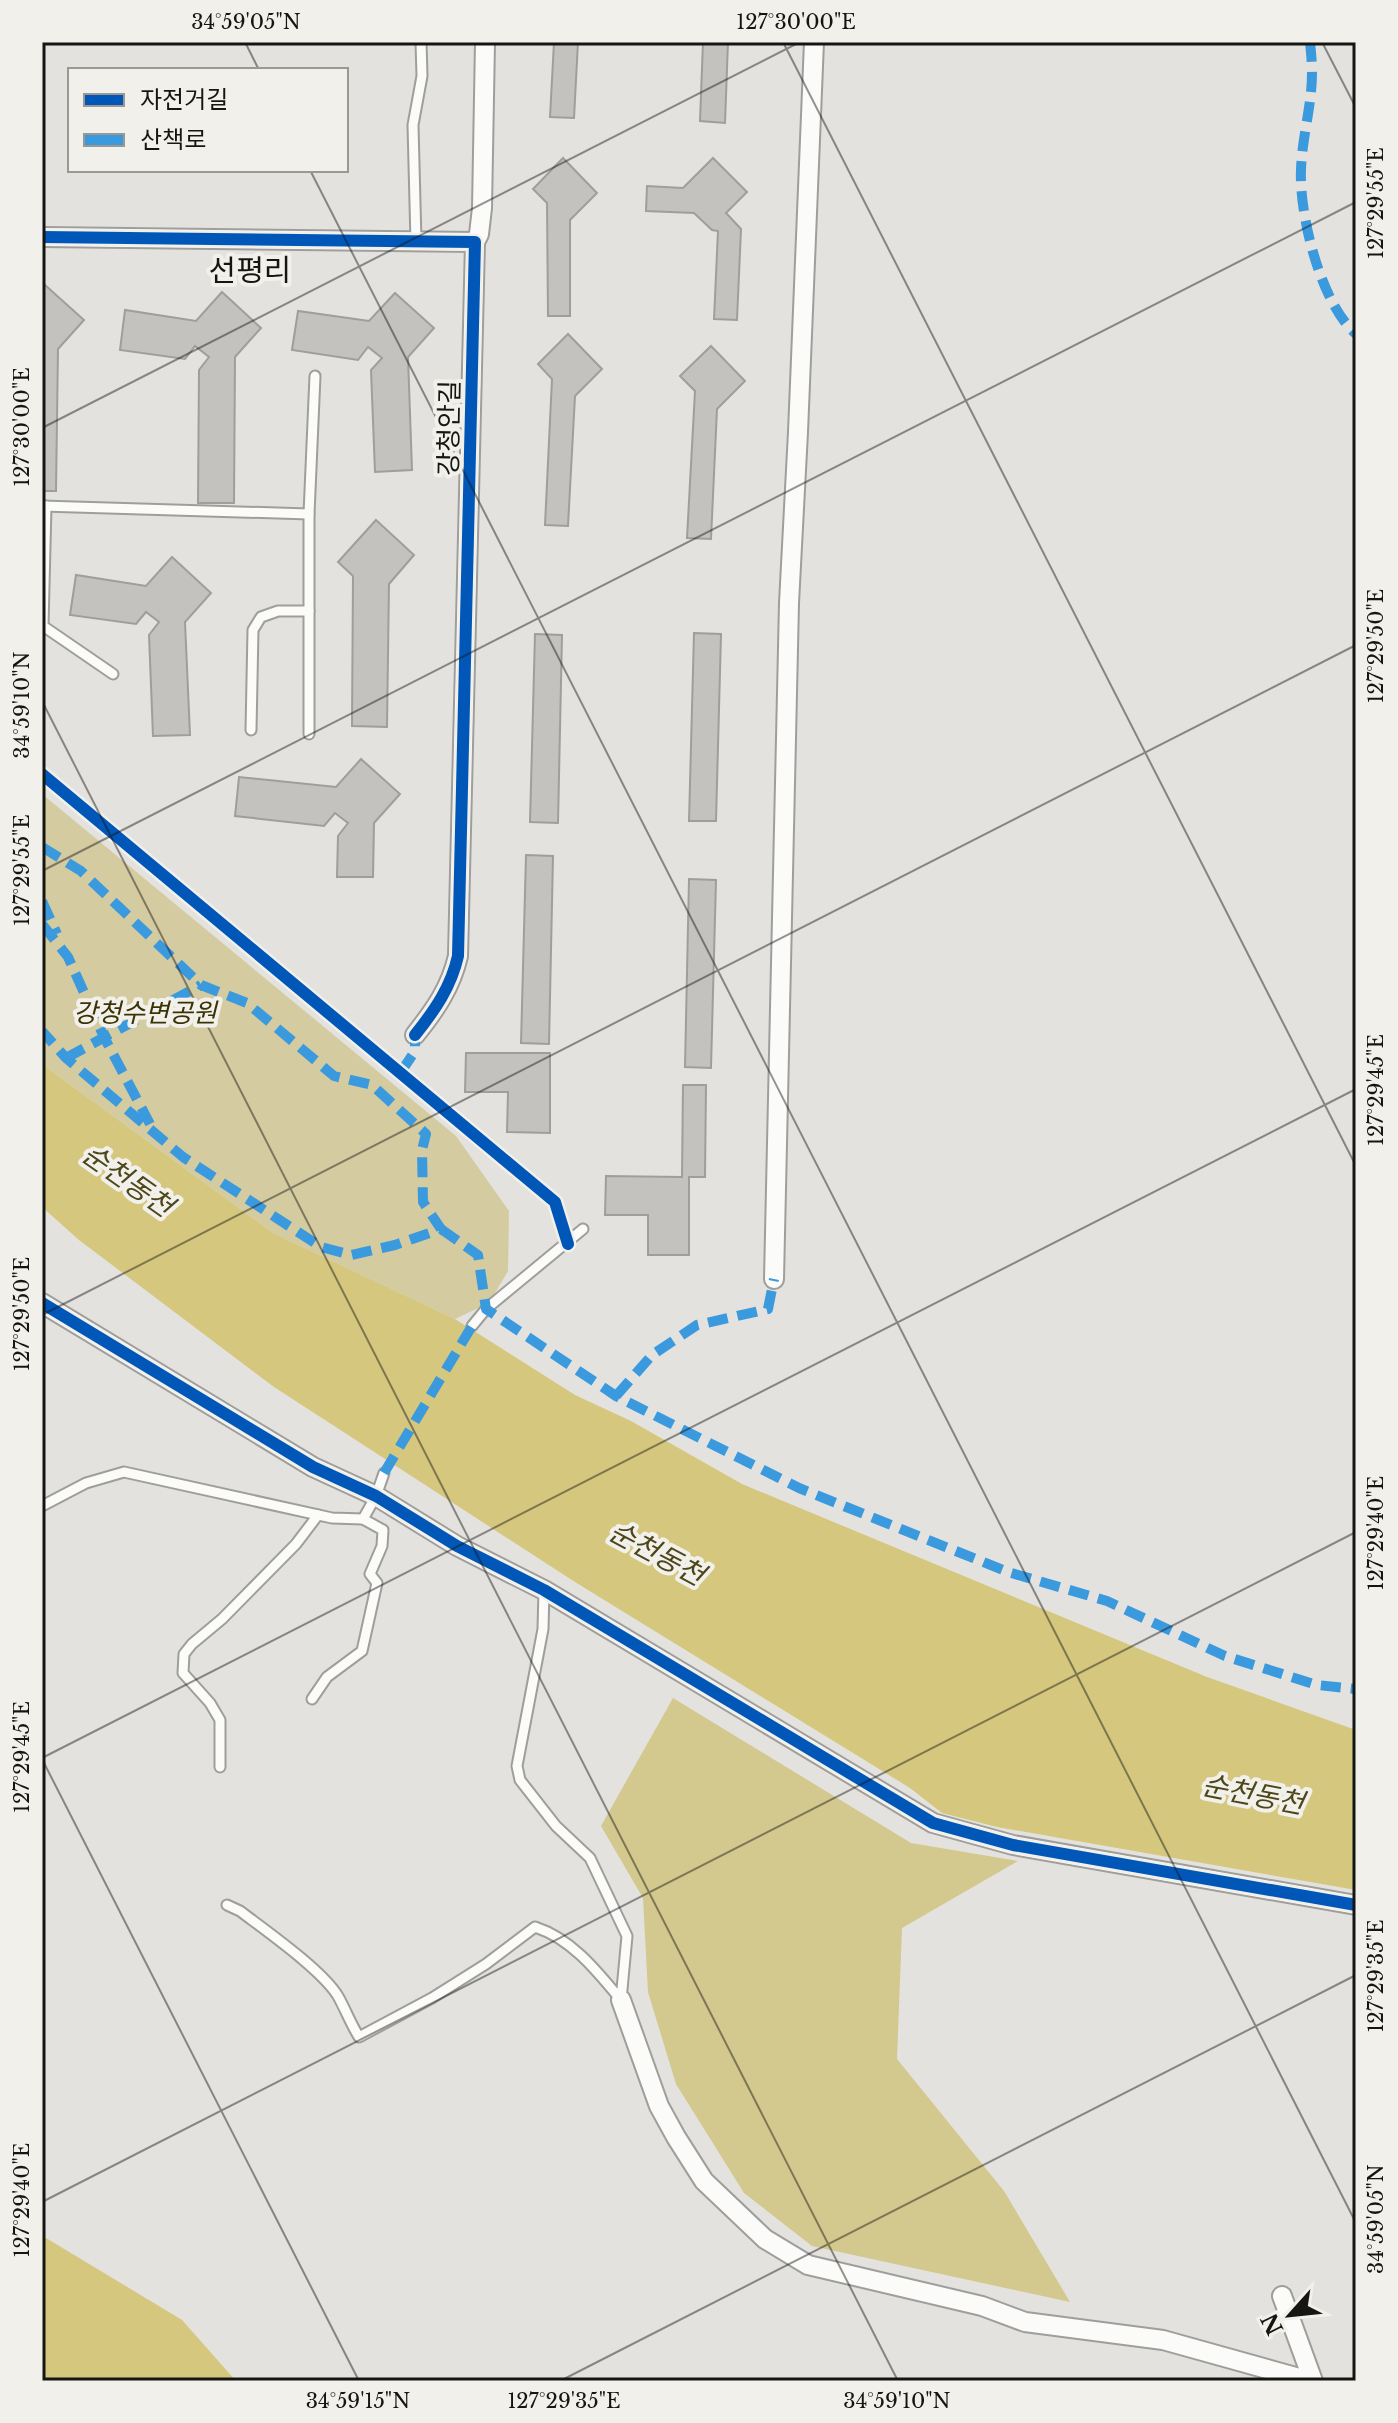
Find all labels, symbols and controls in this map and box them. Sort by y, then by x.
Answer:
text: 34°59'05"N [191,10,301,34]
text: 127°30'00"E [736,10,856,34]
legend [68,68,348,172]
text: 자전거길 [140,85,228,114]
text: 산책로 [140,125,206,154]
text: 127°29'55"E [1364,147,1388,259]
district label: 선평리 [209,252,291,289]
text: 127°30'00"E [10,367,34,487]
street label: 강청안길 [432,380,466,476]
text: 127°29'50"E [1364,589,1388,703]
text: 34°59'10"N [10,651,34,759]
text: 127°29'55"E [10,814,34,926]
park label: 강청수변공원 [73,997,219,1029]
text: 127°29'45"E [1364,1034,1388,1146]
water label: 순천동천 [75,1137,183,1226]
text: 127°29'50"E [10,1257,34,1371]
text: 127°29'40"E [1364,1476,1388,1590]
water label: 순천동천 [603,1514,713,1595]
text: 127°29'45"E [10,1701,34,1813]
water label: 순천동천 [1199,1767,1310,1822]
text: 127°29'35"E [1364,1919,1388,2033]
text: 127°29'40"E [10,2143,34,2257]
text: 34°59'05"N [1364,2164,1388,2274]
north arrow [1250,2275,1330,2355]
text: N [1256,2308,1289,2339]
text: 34°59'15"N [306,2389,410,2413]
text: 127°29'35"E [507,2389,621,2413]
text: 34°59'10"N [843,2389,951,2413]

